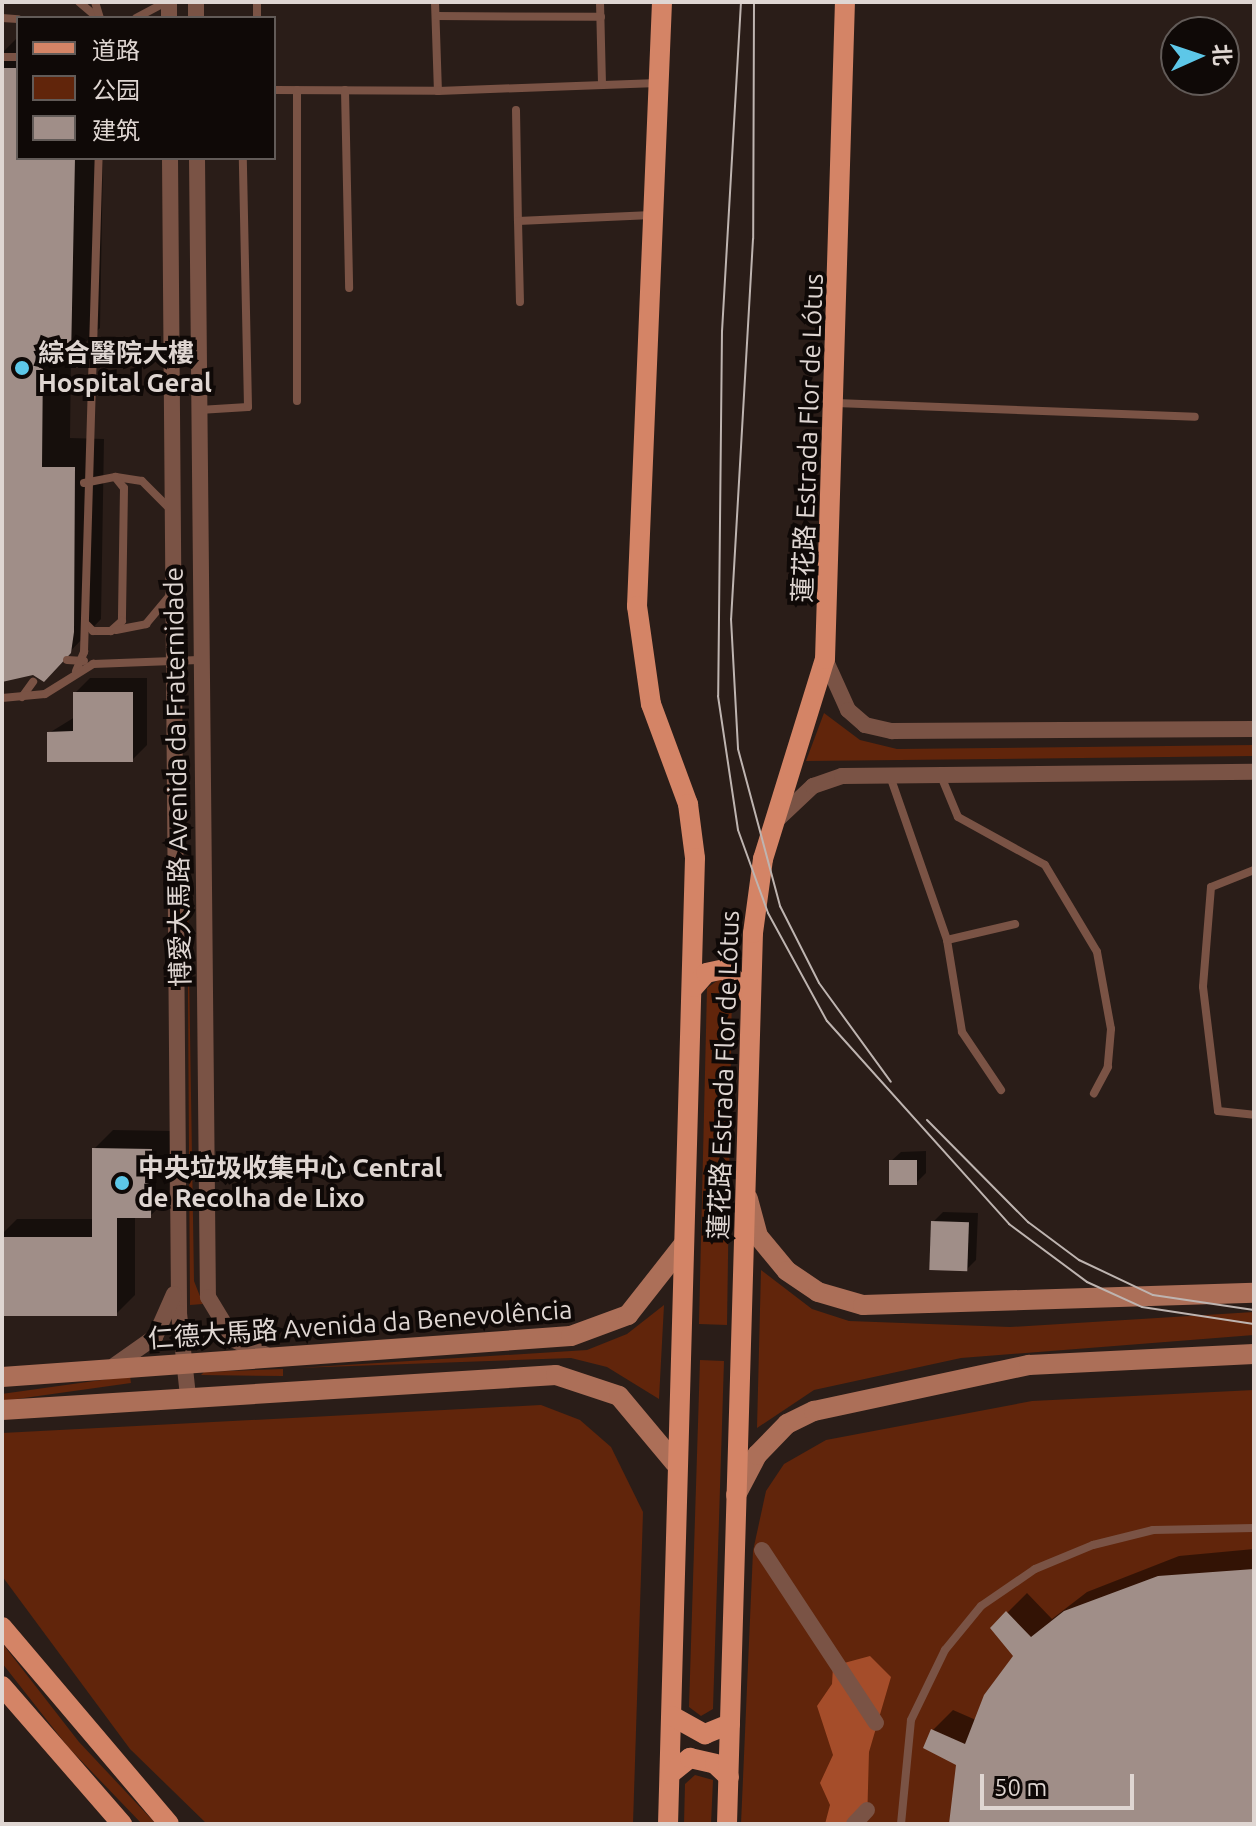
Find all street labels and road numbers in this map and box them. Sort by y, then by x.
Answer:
street label: 蓮花路 Estrada Flor de Lótus [787,273,829,603]
street label: 博愛大馬路 Avenida da Fraternidade [158,567,196,987]
street label: 蓮花路 Estrada Flor de Lótus [703,910,745,1240]
street label: 仁德大馬路 Avenida da Benevolência [147,1294,573,1354]

